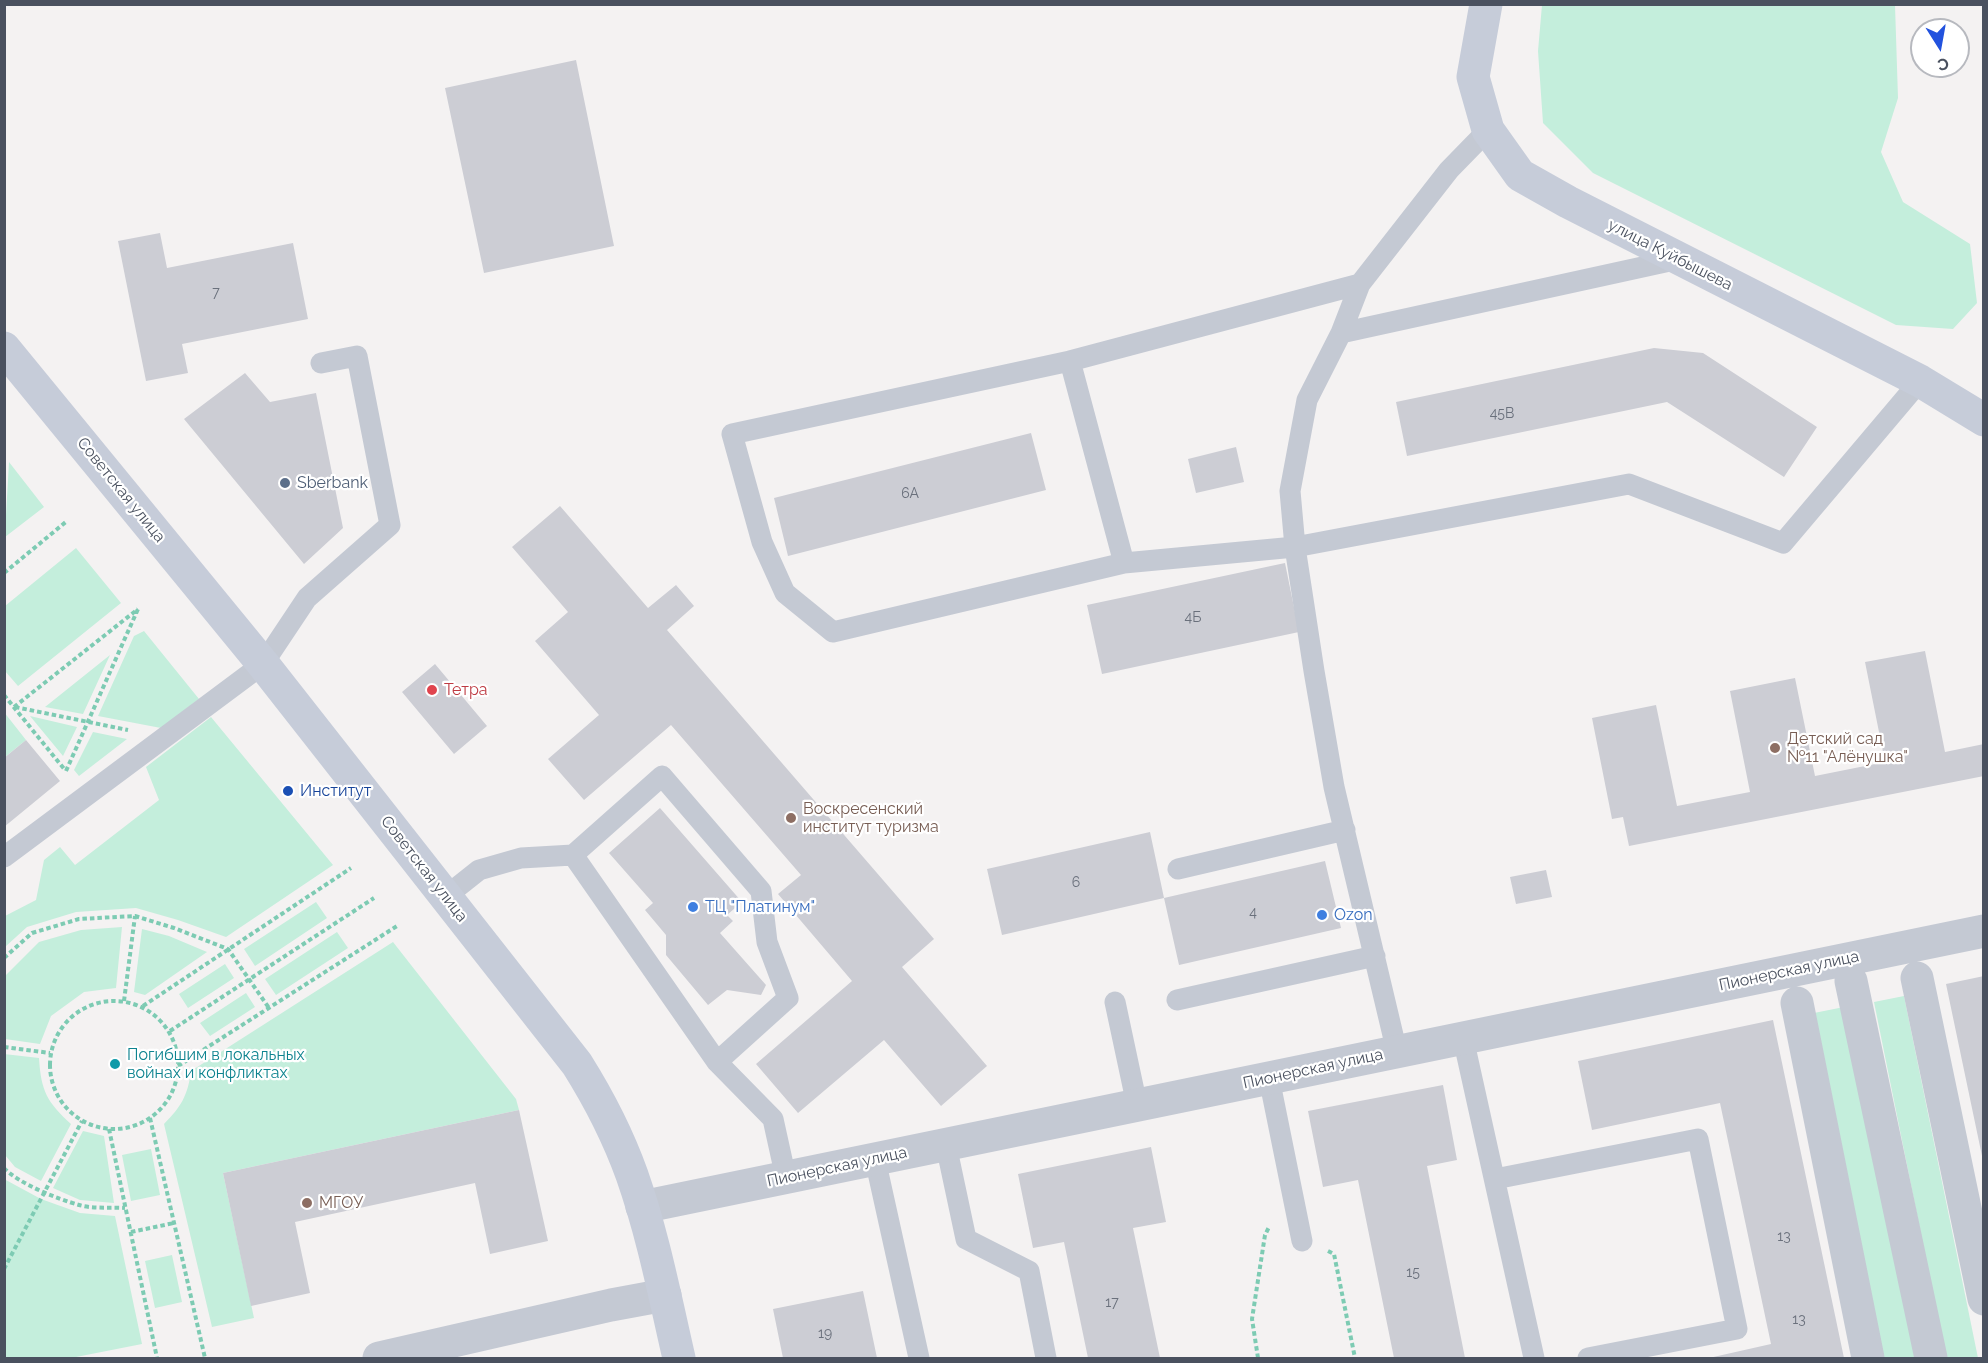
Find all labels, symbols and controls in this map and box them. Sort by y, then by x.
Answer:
north arrow [1910,18,1970,78]
text: С [1936,54,1950,75]
street label: улица Куйбышева [1605,215,1735,295]
house number: 7 [212,285,220,301]
house number: 45В [1490,406,1514,422]
street label: Советская улица [73,434,169,546]
place label: Sberbank [297,473,368,493]
marker: Sberbank [278,476,292,490]
house number: 6А [901,486,919,502]
house number: 4Б [1185,610,1201,626]
place label: Тетра [444,680,488,700]
marker: Тетра [425,683,439,697]
place label: Детский сад №11 "Алёнушка" [1787,729,1908,767]
marker: Детский сад №11 "Алёнушка" [1768,741,1782,755]
place label: Институт [300,781,371,801]
marker: Институт [281,784,295,798]
place label: Воскресенский институт туризма [803,799,939,837]
marker: Воскресенский институт туризма [784,811,798,825]
street label: Советская улица [377,812,471,926]
house number: 6 [1072,875,1080,891]
place label: ТЦ "Платинум" [705,897,815,917]
marker: ТЦ "Платинум" [686,900,700,914]
house number: 4 [1249,905,1257,921]
place label: Ozon [1334,905,1373,925]
marker: Ozon [1315,908,1329,922]
street label: Пионерская улица [1717,947,1861,995]
place label: Погибшим в локальных войнах и конфликтах [127,1045,305,1083]
street label: Пионерская улица [1241,1045,1385,1093]
marker: Погибшим в локальных войнах и конфликтах [108,1057,122,1071]
street label: Пионерская улица [765,1143,909,1191]
place label: МГОУ [319,1193,363,1213]
marker: МГОУ [300,1196,314,1210]
house number: 13 [1777,1229,1791,1245]
house number: 15 [1406,1265,1420,1281]
house number: 17 [1105,1295,1119,1311]
house number: 13 [1792,1312,1806,1328]
house number: 19 [818,1326,832,1342]

